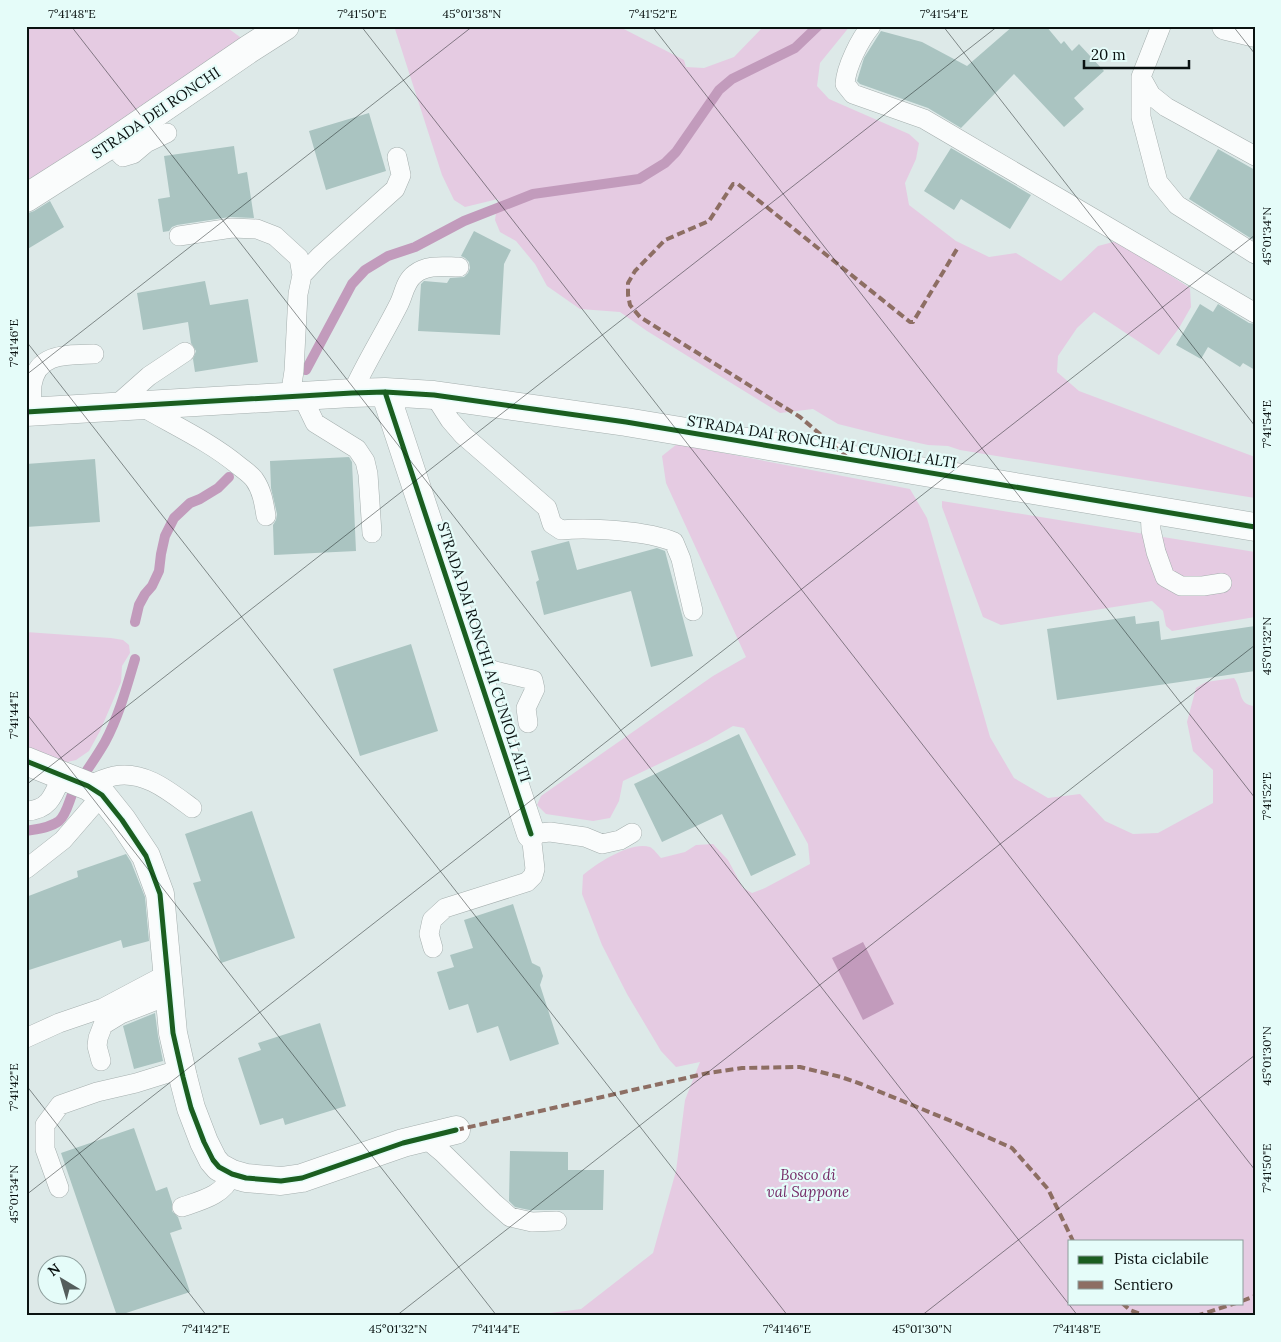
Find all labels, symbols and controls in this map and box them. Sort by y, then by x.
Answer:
text: 7°41'48"E [48,6,96,21]
text: 7°41'50"E [338,6,386,21]
text: 45°01'38"N [443,6,501,21]
text: 7°41'52"E [629,6,677,21]
text: 7°41'54"E [920,6,968,21]
scale bar [1084,38,1188,70]
text: 20 m [1091,45,1126,64]
street label: STRADA DEI RONCHI [88,62,224,163]
text: 45°01'34"N [1259,207,1274,265]
text: 7°41'46"E [6,319,21,367]
text: 7°41'54"E [1259,400,1274,448]
street label: STRADA DAI RONCHI AI CUNIOLI ALTI [686,411,958,472]
street label: STRADA DAI RONCHI AI CUNIOLI ALTI [433,519,536,784]
text: 45°01'32"N [1259,617,1274,675]
text: 7°41'44"E [6,691,21,739]
text: 7°41'52"E [1259,772,1274,820]
text: 45°01'30"N [1259,1026,1274,1086]
text: 7°41'42"E [6,1063,21,1111]
text: 7°41'50"E [1259,1144,1274,1192]
text: 45°01'34"N [6,1165,21,1223]
park label: Bosco di val Sappone [767,1165,849,1201]
legend [1068,1240,1244,1304]
text: Pista ciclabile [1114,1249,1209,1268]
north arrow [38,1254,88,1304]
text: N [44,1259,64,1280]
text: Sentiero [1114,1275,1173,1294]
text: 7°41'42"E [182,1321,230,1336]
text: 45°01'32"N [369,1321,427,1336]
text: 7°41'44"E [472,1321,520,1336]
text: 7°41'46"E [763,1321,811,1336]
text: 45°01'30"N [892,1321,952,1336]
text: 7°41'48"E [1053,1321,1101,1336]

